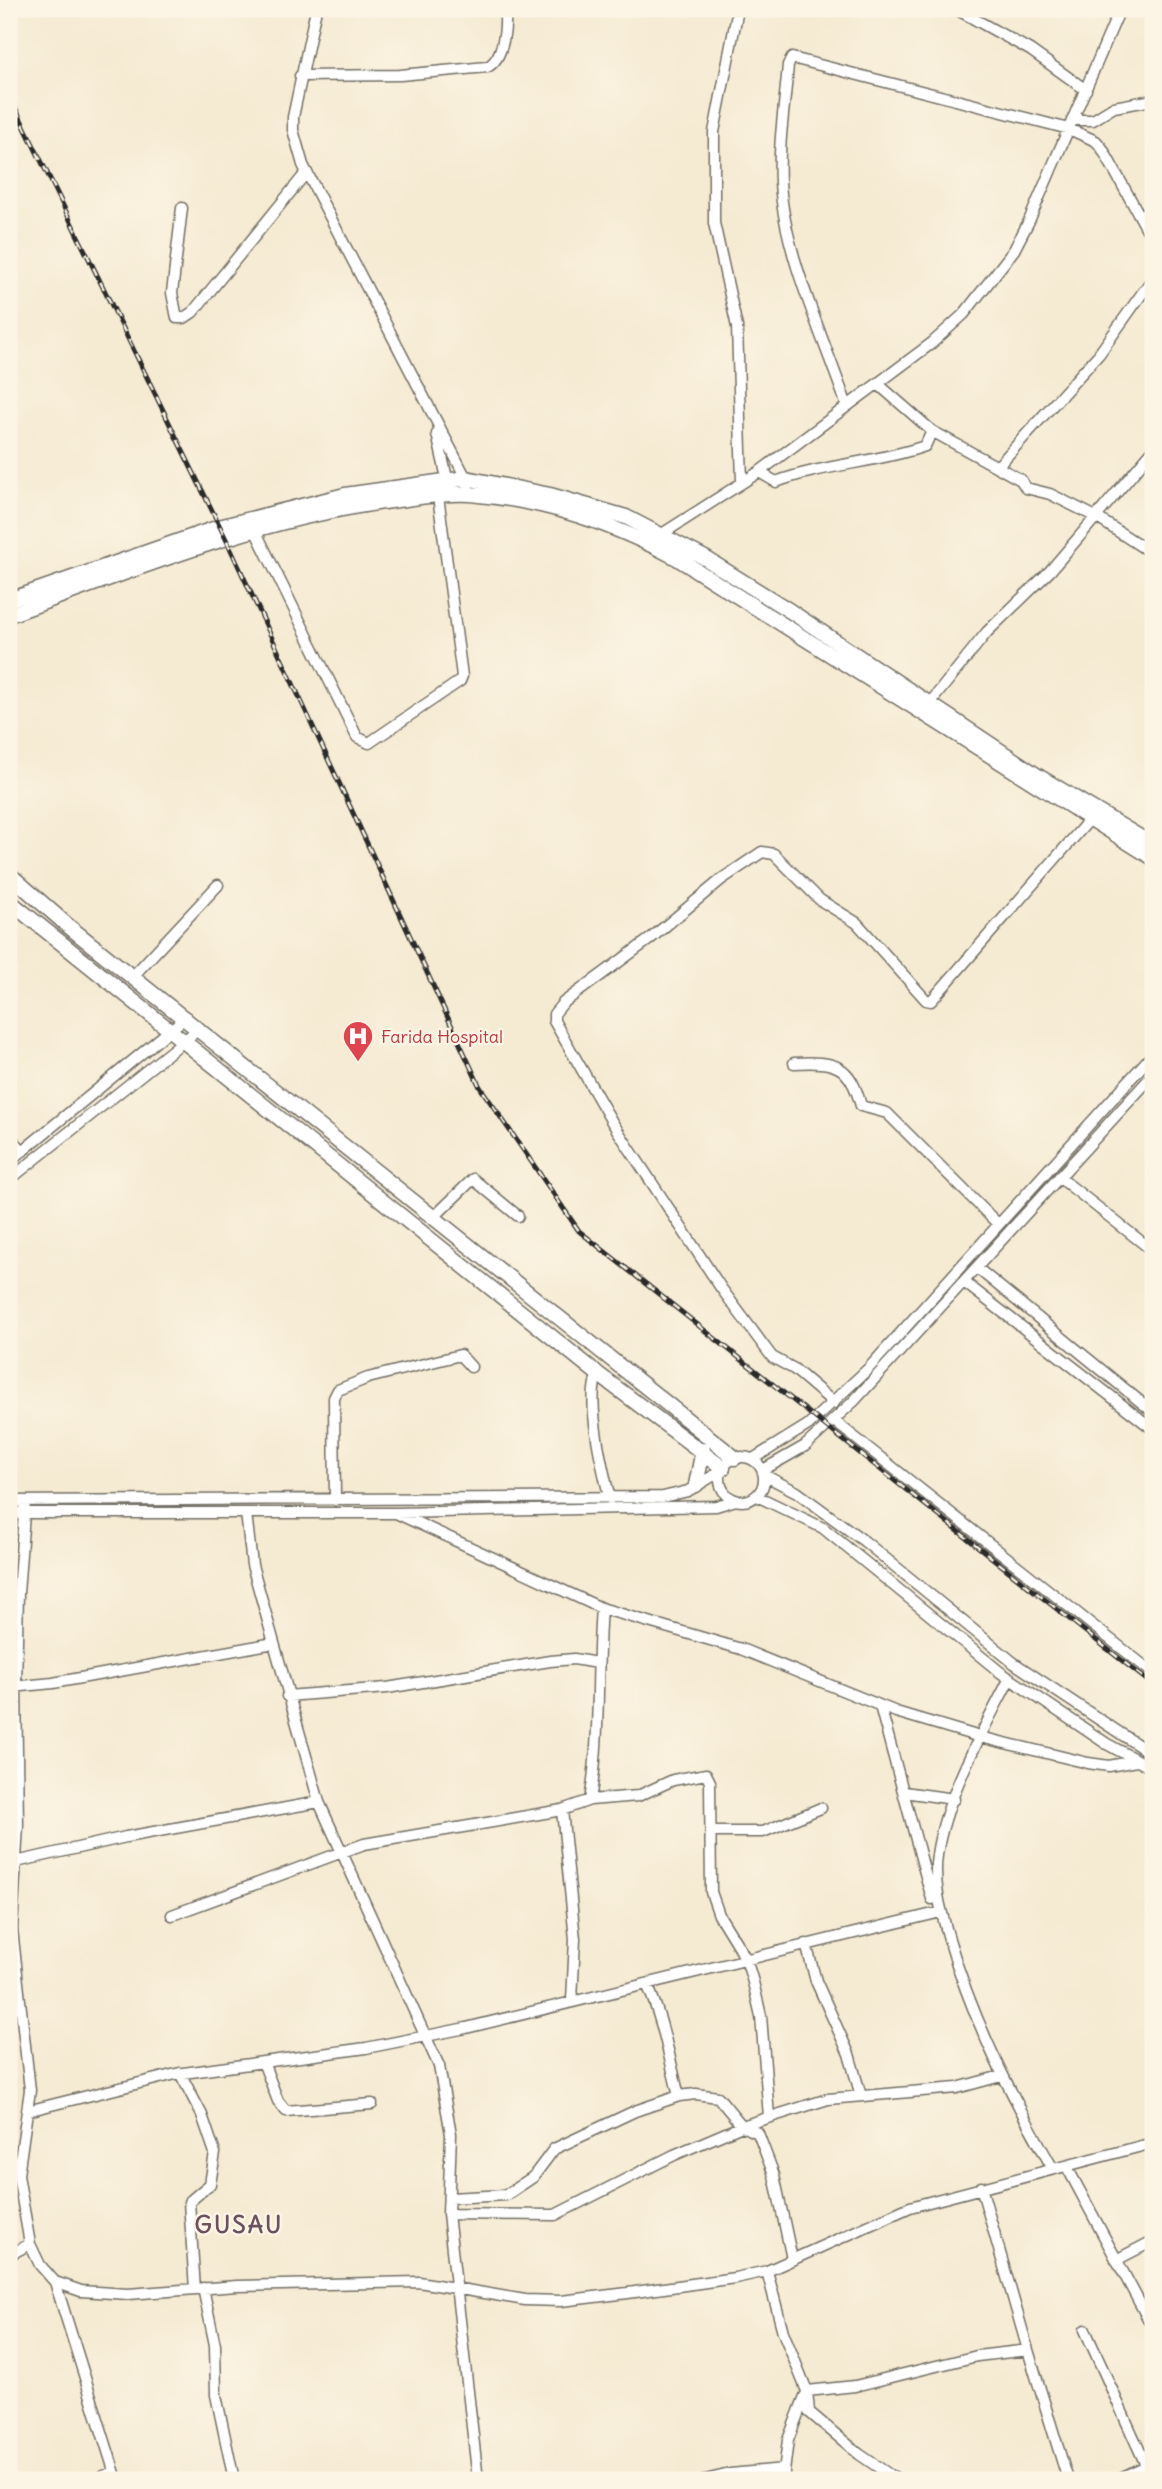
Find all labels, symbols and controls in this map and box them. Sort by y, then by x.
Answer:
hospital icon: Farida Hospital [341,1019,375,1063]
place label: Farida Hospital [381,1025,503,1048]
district label: GUSAU [195,2209,283,2239]

